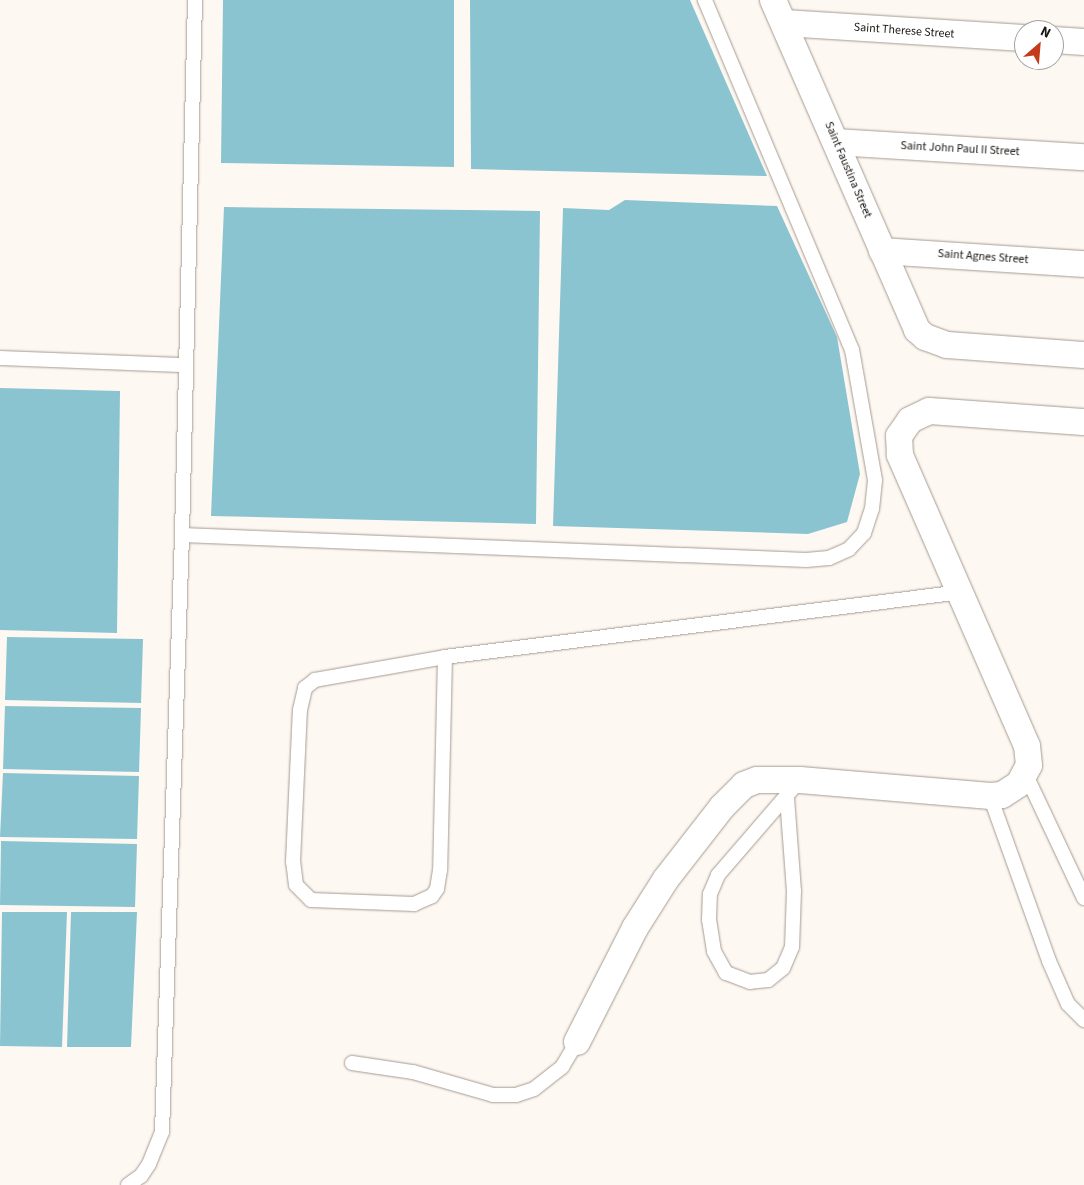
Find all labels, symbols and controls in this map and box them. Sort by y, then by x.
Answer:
street label: Saint Therese Street [853,20,955,42]
north arrow [1014,20,1064,70]
text: N [1037,22,1054,44]
street label: Saint Faustina Street [821,120,875,220]
street label: Saint John Paul II Street [900,139,1020,159]
street label: Saint Agnes Street [937,247,1029,267]

